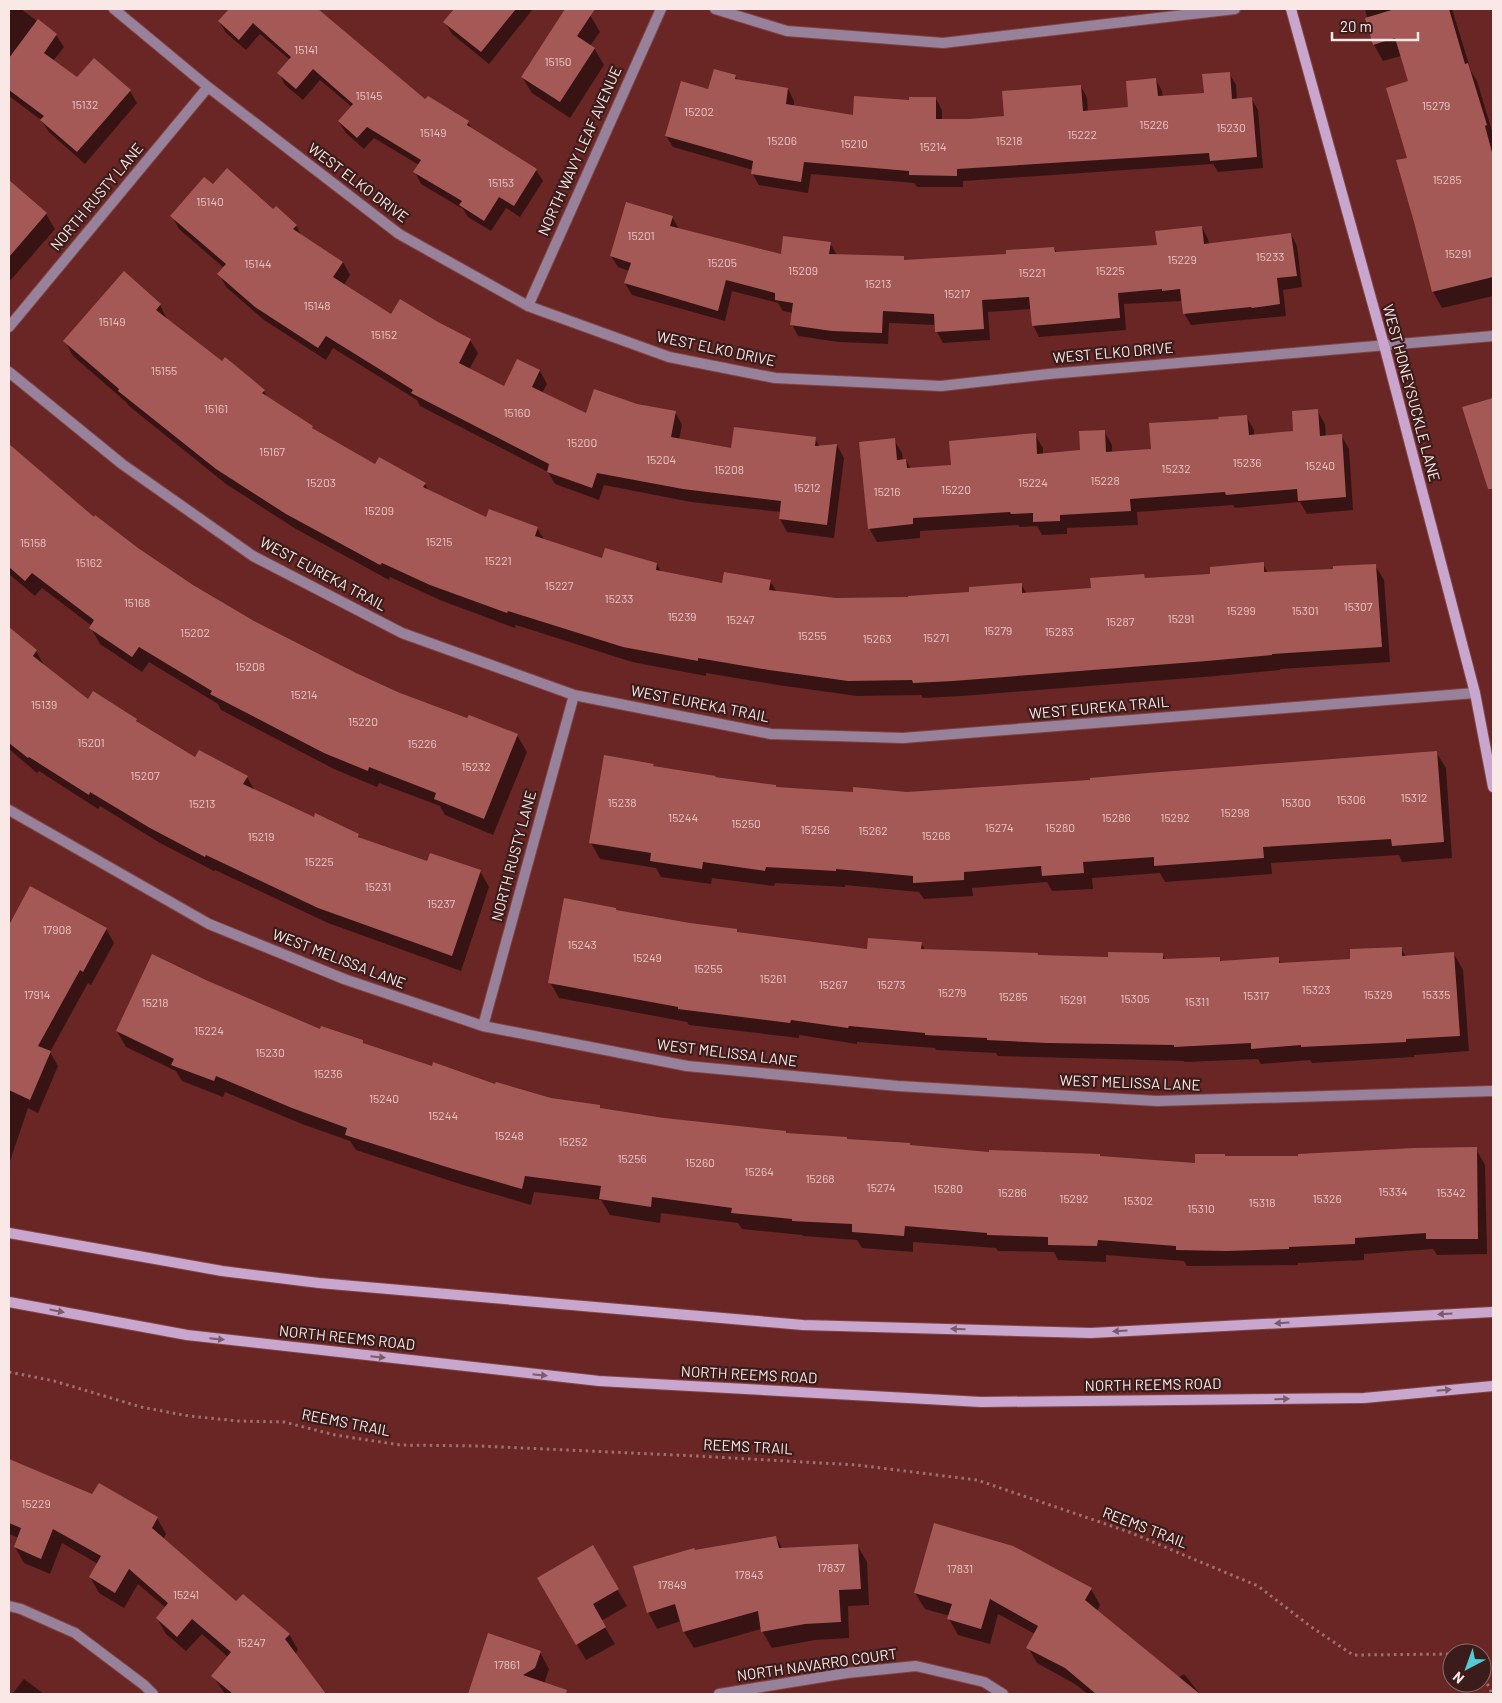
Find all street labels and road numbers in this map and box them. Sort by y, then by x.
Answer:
street label: NORTH WAVY LEAF AVENUE [533,63,625,238]
street label: NORTH RUSTY LANE [46,139,146,254]
street label: WEST ELKO DRIVE [305,139,412,226]
street label: WEST HONEYSUCKLE LANE [1380,302,1444,483]
street label: WEST ELKO DRIVE [655,327,777,369]
street label: WEST ELKO DRIVE [1052,338,1174,366]
street label: WEST EUREKA TRAIL [257,532,390,614]
street label: WEST EUREKA TRAIL [629,681,771,725]
street label: WEST EUREKA TRAIL [1028,692,1170,722]
street label: NORTH RUSTY LANE [487,788,539,923]
street label: WEST MELISSA LANE [270,924,408,992]
street label: WEST MELISSA LANE [656,1034,798,1070]
street label: WEST MELISSA LANE [1059,1071,1201,1093]
street label: NORTH REEMS ROAD [278,1321,416,1353]
street label: NORTH REEMS ROAD [680,1361,818,1387]
street label: NORTH REEMS ROAD [1084,1374,1221,1394]
street label: REEMS TRAIL [300,1405,392,1439]
street label: REEMS TRAIL [703,1435,793,1457]
street label: REEMS TRAIL [1100,1503,1190,1552]
street label: NORTH NAVARRO COURT [736,1644,898,1684]

